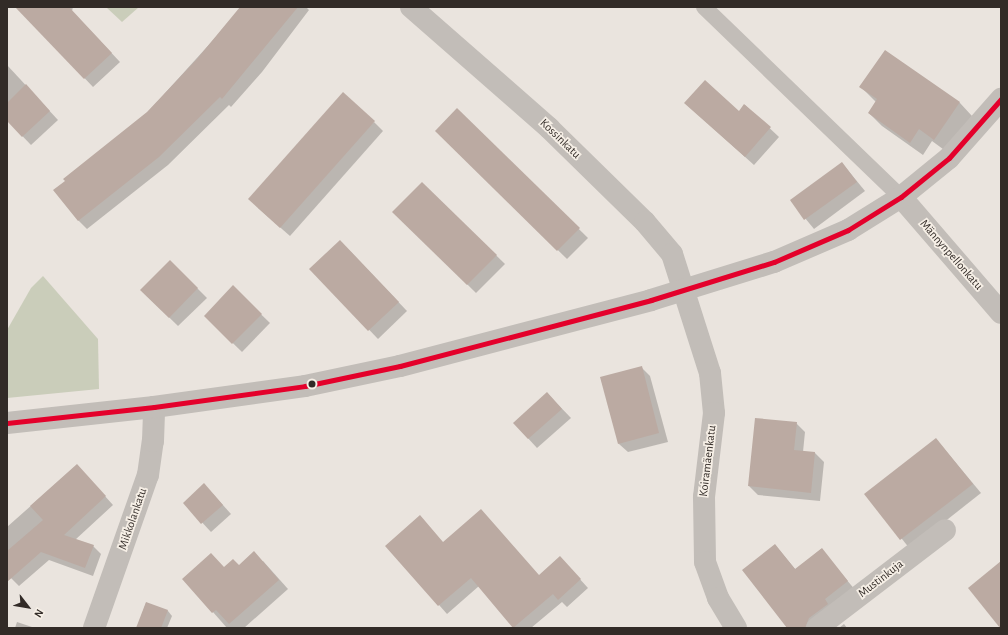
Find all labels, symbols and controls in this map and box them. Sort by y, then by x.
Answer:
street label: Kossinkatu [537,116,583,162]
street label: Männynpellonkatu [917,217,985,293]
unlabelled marker [307,379,317,389]
street label: Koiramäenkatu [696,424,720,498]
street label: Mikkolankatu [116,486,150,552]
street label: Mustinkuja [856,557,906,601]
north arrow [8,587,48,627]
text: N [32,607,45,620]

